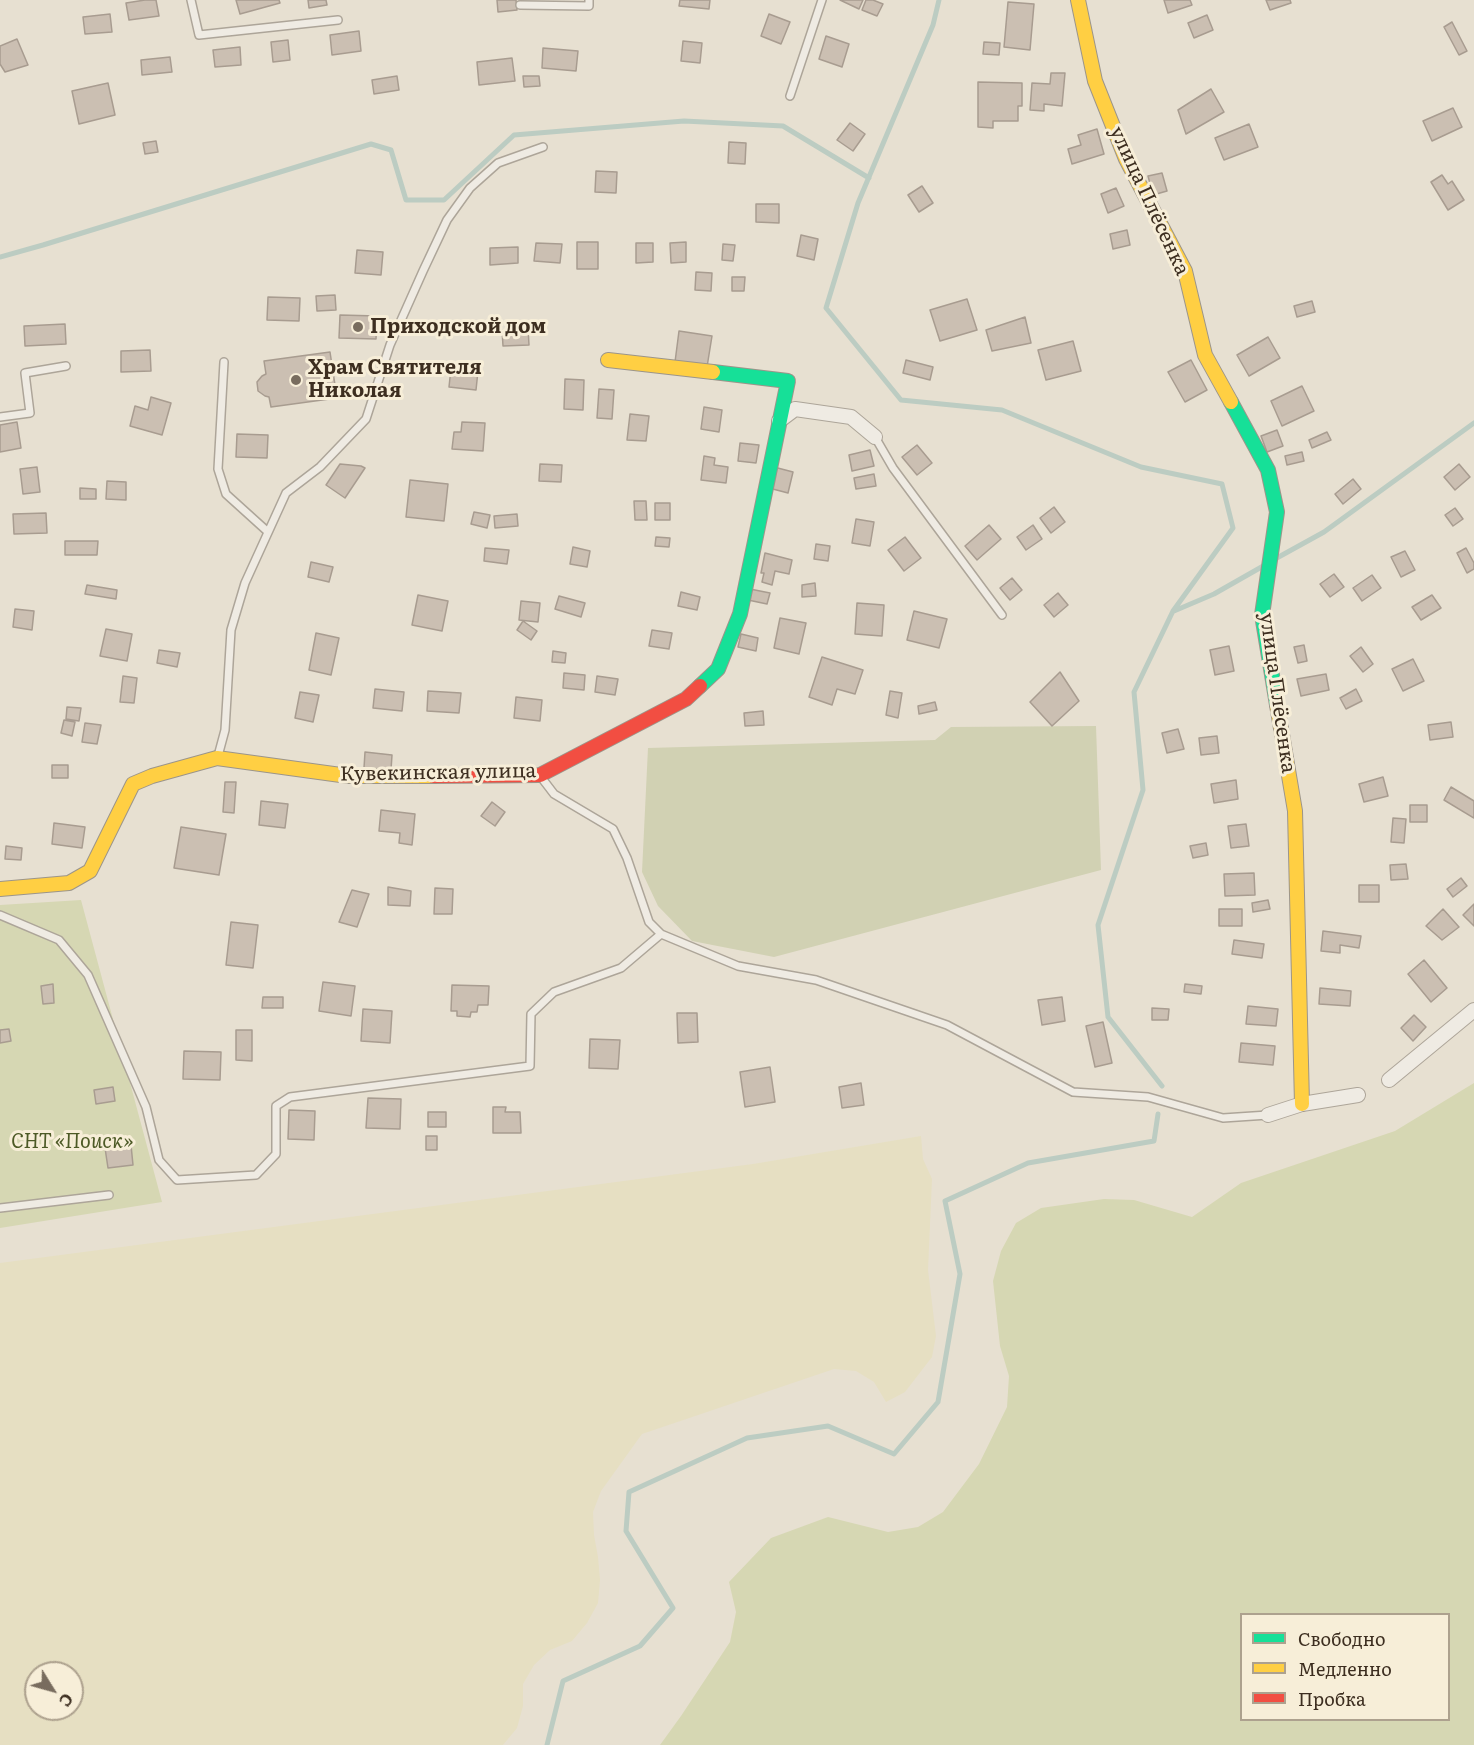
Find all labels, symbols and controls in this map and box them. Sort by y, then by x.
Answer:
street label: улица Плёсенка [1104,123,1194,279]
place label: Приходской дом [370,315,546,339]
marker: Приходской дом [351,320,365,334]
place label: Храм Святителя Николая [308,356,482,403]
marker: Храм Святителя Николая [289,373,303,387]
street label: улица Плёсенка [1254,611,1300,775]
street label: Кувекинская улица [340,759,536,787]
park label: СНТ «Поиск» [11,1130,133,1154]
legend [1240,1613,1450,1721]
text: Свободно [1298,1625,1386,1652]
text: Медленно [1298,1655,1392,1682]
north arrow [24,1661,84,1721]
text: Пробка [1298,1685,1366,1712]
text: С [54,1689,80,1712]

